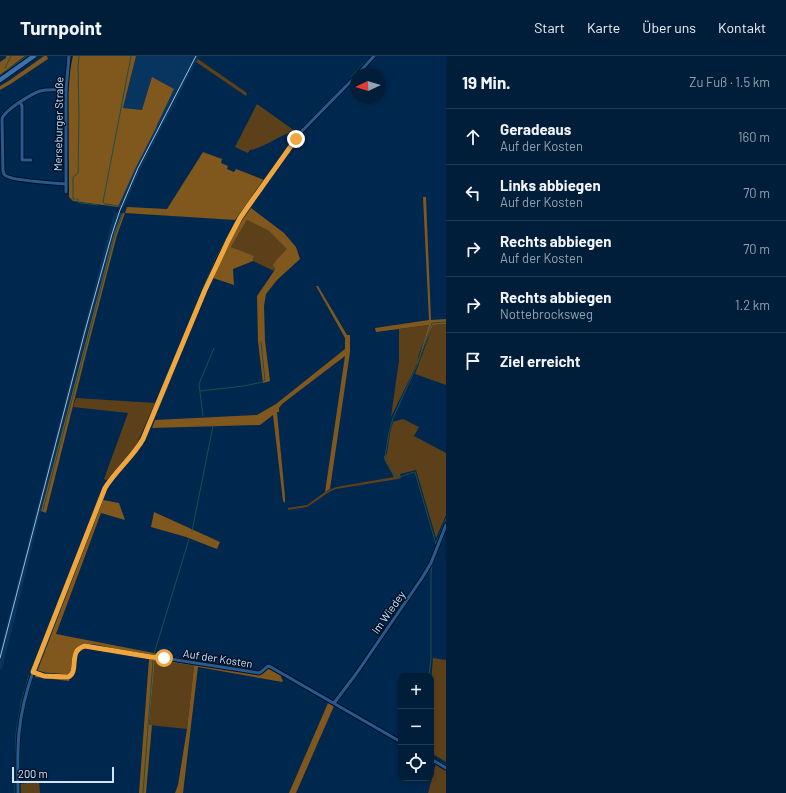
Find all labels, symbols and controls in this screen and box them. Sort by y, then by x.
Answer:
text: Turnpoint [20,16,102,39]
text: Start [534,19,565,36]
text: Karte [587,19,620,36]
text: Über uns [642,19,696,36]
text: Kontakt [718,19,766,36]
north arrow [350,68,386,104]
text: 19 Min. [462,72,511,92]
text: Zu Fuß · 1.5 km [689,74,770,90]
street label: Merseburger Straße [51,76,65,171]
text: Geradeaus [500,120,571,138]
icon: ahead [462,126,484,148]
text: 160 m [738,129,770,145]
route end [287,130,305,148]
text: Auf der Kosten [500,138,583,154]
text: Links abbiegen [500,176,601,194]
icon: left [462,182,484,204]
text: 70 m [743,185,770,201]
text: Auf der Kosten [500,194,583,210]
text: Rechts abbiegen [500,232,611,250]
icon: right [462,238,484,260]
text: 70 m [743,241,770,257]
text: Auf der Kosten [500,250,583,266]
text: Rechts abbiegen [500,288,611,306]
icon: right [462,294,484,316]
text: 1.2 km [735,297,770,313]
text: Nottebrocksweg [500,306,593,322]
icon: arrive [462,350,484,372]
text: Ziel erreicht [500,352,581,370]
street label: Im Wiedey [369,588,407,636]
street label: Auf der Kosten [182,646,254,670]
route start [155,649,173,667]
map controls [398,673,434,781]
button: + [398,673,434,709]
button: − [398,709,434,745]
button: locate [398,745,434,781]
scale bar [12,765,114,784]
text: 200 m [18,767,48,780]

